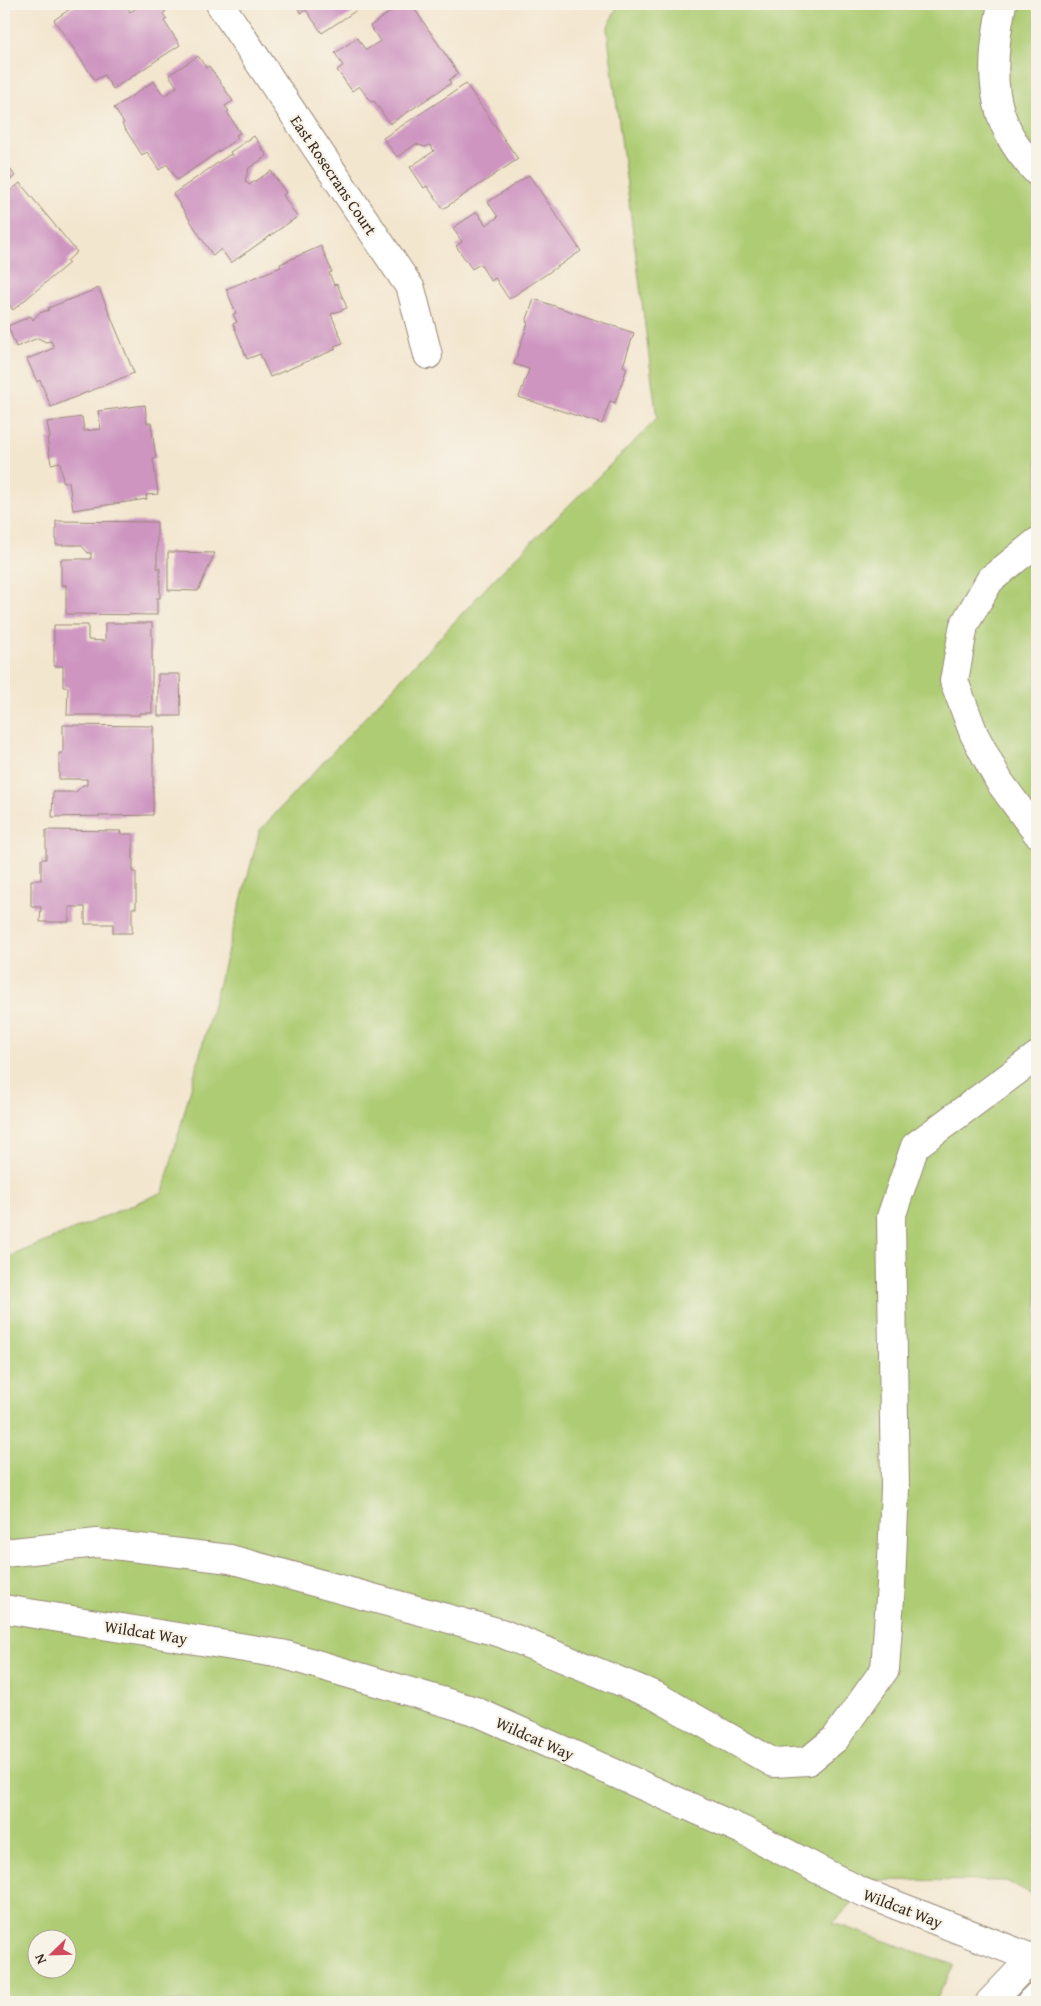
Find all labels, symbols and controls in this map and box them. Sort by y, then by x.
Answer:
street label: East Rosecrans Court [285,110,383,240]
street label: Wildcat Way [103,1614,189,1650]
street label: Wildcat Way [492,1710,578,1766]
street label: Wildcat Way [860,1882,946,1934]
north arrow [28,1928,78,1978]
text: N [29,1950,51,1967]

